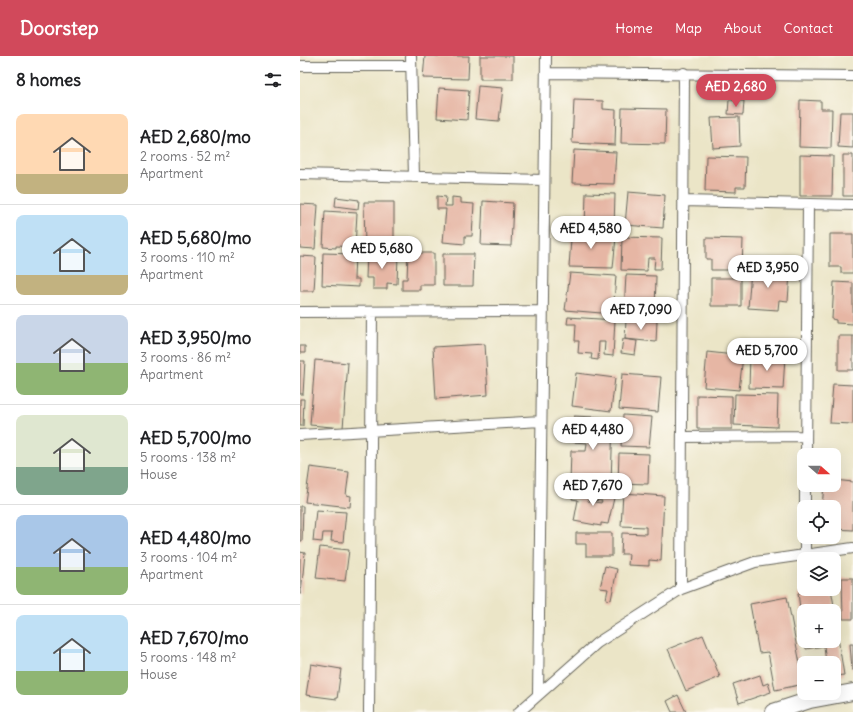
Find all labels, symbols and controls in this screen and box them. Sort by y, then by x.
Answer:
text: Doorstep [20,16,99,40]
text: Home [615,19,653,37]
text: Map [675,19,702,37]
text: About [724,19,762,37]
text: Contact [784,19,833,37]
text: 8 homes [16,69,81,91]
icon: filters [262,69,284,91]
pin: AED 2,680 [690,74,782,108]
text: AED 2,680 [705,78,767,95]
text: AED 2,680/mo [140,126,251,148]
icon: home [48,130,96,178]
text: 2 rooms · 52 m² [140,148,230,165]
text: Apartment [140,165,203,182]
pin: AED 4,580 [545,216,637,250]
text: AED 4,580 [560,220,622,237]
text: AED 5,680/mo [140,227,251,249]
icon: home [48,231,96,279]
pin: AED 5,680 [336,236,428,270]
text: AED 5,680 [351,240,413,257]
text: 3 rooms · 110 m² [140,249,235,266]
pin: AED 3,950 [722,255,814,289]
text: AED 3,950 [737,259,799,276]
text: Apartment [140,266,203,283]
pin: AED 7,090 [595,297,687,331]
text: AED 7,090 [610,301,672,318]
text: AED 3,950/mo [140,327,251,349]
icon: home [48,331,96,379]
pin: AED 5,700 [721,338,813,372]
text: AED 5,700 [736,342,798,359]
text: 3 rooms · 86 m² [140,349,231,366]
text: Apartment [140,366,203,383]
pin: AED 4,480 [547,417,639,451]
text: AED 4,480 [562,421,624,438]
text: AED 5,700/mo [140,427,251,449]
icon: home [48,431,96,479]
north arrow [797,448,841,492]
map controls [797,448,841,700]
text: 5 rooms · 138 m² [140,449,236,466]
text: House [140,466,177,483]
pin: AED 7,670 [547,473,639,507]
text: AED 7,670 [563,477,623,494]
button: locate [797,500,841,544]
text: AED 4,480/mo [140,527,251,549]
icon: home [48,531,96,579]
text: 3 rooms · 104 m² [140,549,237,566]
button: layers [797,552,841,596]
text: Apartment [140,566,203,583]
button: + [797,604,841,648]
text: AED 7,670/mo [140,627,248,649]
icon: home [48,631,96,679]
text: 5 rooms · 148 m² [140,649,236,666]
button: − [797,656,841,700]
text: House [140,666,177,683]

